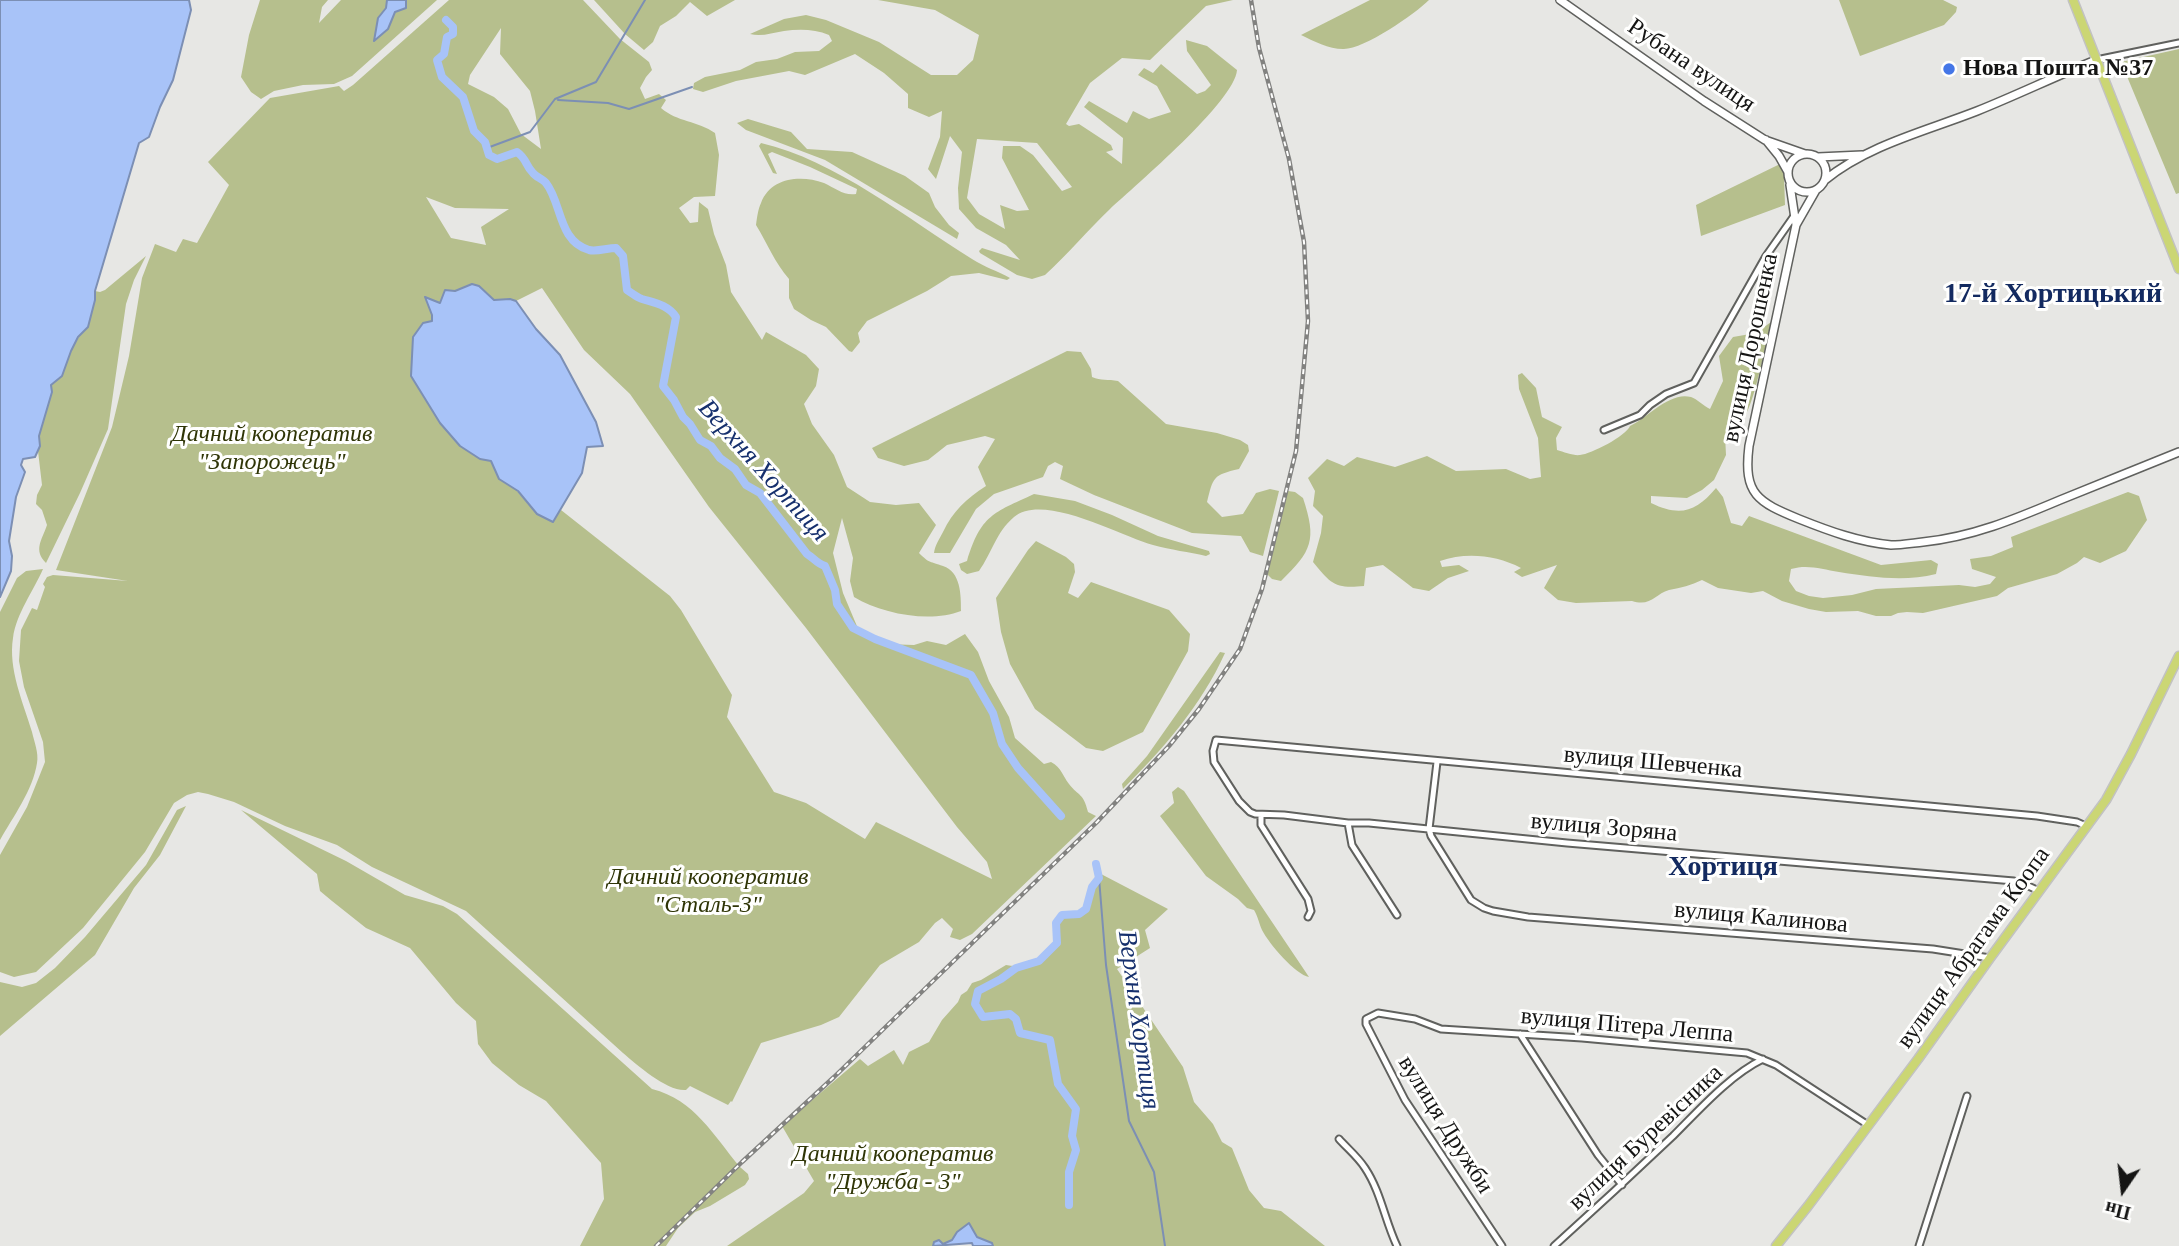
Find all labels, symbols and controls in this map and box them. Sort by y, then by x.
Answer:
street label: Рубана вулиця [1622,13,1760,119]
place label: Нова Пошта №37 [1963,55,2153,83]
marker: Нова Пошта №37 [1941,61,1957,77]
street label: вулиця Дорошенка [1717,251,1785,445]
district label: 17-й Хортицький [1944,278,2162,312]
water label: Верхня Хортиця [691,393,835,549]
park label: Дачний кооператив "Запорожець" [171,421,373,477]
street label: вулиця Шевченка [1563,741,1743,785]
street label: вулиця Зоряна [1530,807,1678,849]
street label: вулиця Абрагама Коопа [1891,842,2057,1054]
district label: Хортиця [1668,851,1778,885]
park label: Дачний кооператив "Сталь-3" [607,864,809,920]
street label: вулиця Калинова [1673,896,1849,940]
water label: Верхня Хортиця [1110,928,1166,1112]
street label: вулиця Пітера Леппа [1520,1002,1734,1050]
street label: вулиця Дружби [1391,1051,1499,1199]
street label: вулиця Буревісника [1563,1059,1729,1217]
park label: Дачний кооператив "Дружба - 3" [792,1141,994,1197]
north arrow [2088,1155,2158,1225]
text: Пн [2103,1198,2133,1224]

